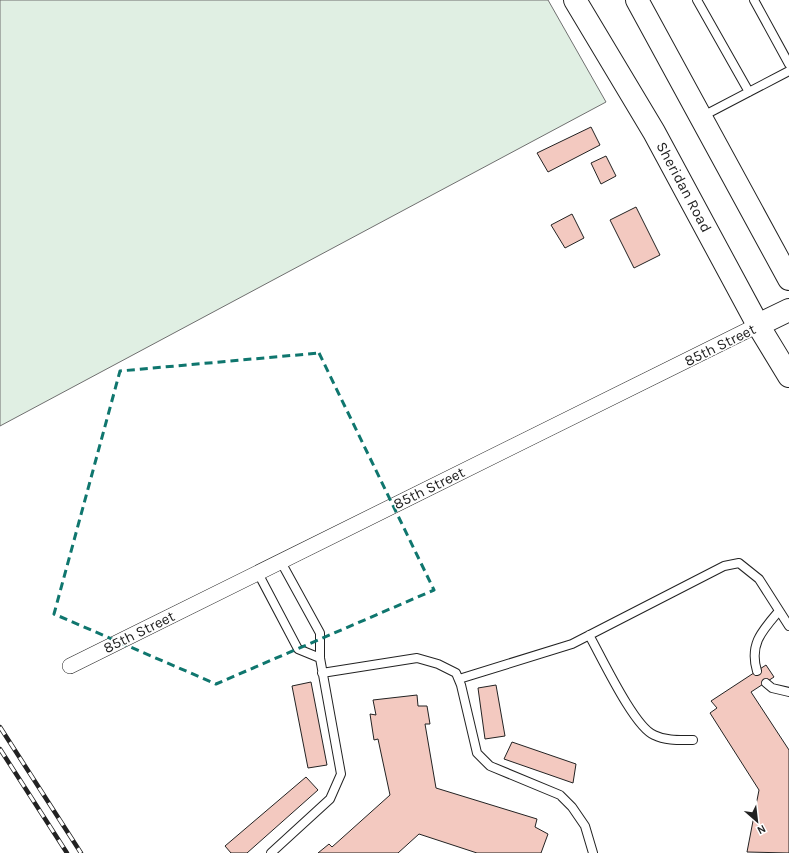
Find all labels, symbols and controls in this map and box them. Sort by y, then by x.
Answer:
street label: Sheridan Road [653,139,715,235]
street label: 85th Street [681,320,759,370]
street label: 85th Street [390,463,468,513]
street label: 85th Street [100,607,178,657]
north arrow [737,801,777,841]
text: N [755,822,768,837]

